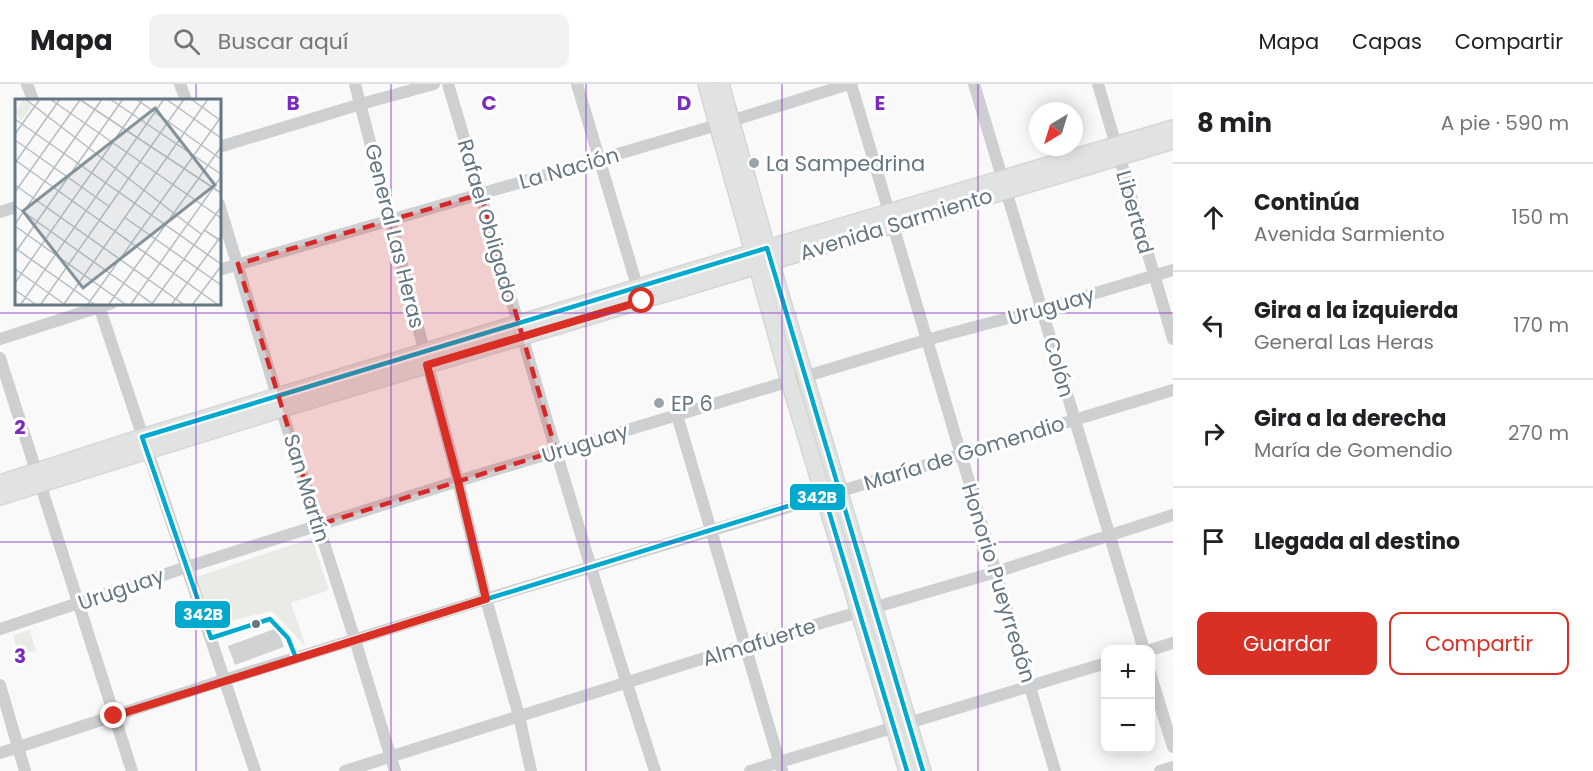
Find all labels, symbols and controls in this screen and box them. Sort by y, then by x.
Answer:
search box [149,14,569,68]
text: Mapa [30,21,113,60]
icon: search [170,25,203,58]
text: Buscar aquí [218,26,348,57]
text: Mapa [1258,27,1319,56]
text: Capas [1352,27,1422,56]
text: Compartir [1455,27,1563,56]
text: B [286,89,300,117]
text: C [481,89,497,117]
text: D [677,89,691,117]
text: E [875,89,885,117]
inset map [15,99,220,304]
north arrow [1029,102,1083,156]
text: 8 min [1197,105,1272,141]
text: A pie · 590 m [1441,109,1569,137]
street label: Rafael Obligado [451,136,525,306]
street label: La Nación [516,140,622,196]
street label: General Las Heras [358,141,432,331]
place label: La Sampedrina [766,149,925,178]
marker: La Sampedrina [747,156,761,170]
street label: Libertad [1109,167,1161,257]
street label: Avenida Sarmiento [796,181,996,267]
text: Continúa [1254,187,1360,218]
icon: ahead [1197,201,1230,234]
text: 150 m [1512,203,1569,231]
text: Avenida Sarmiento [1254,220,1445,248]
street label: Uruguay [1004,280,1098,332]
route start [628,287,654,313]
text: Gira a la izquierda [1254,295,1458,326]
icon: left [1197,309,1230,342]
text: 170 m [1513,311,1569,339]
text: General Las Heras [1254,328,1434,356]
street label: Colón [1037,333,1081,401]
place label: EP 6 [671,389,713,418]
marker: EP 6 [652,396,666,410]
text: Gira a la derecha [1254,403,1447,434]
street label: María de Gomendio [860,409,1068,497]
text: 2 [14,413,26,441]
street label: Uruguay [538,416,632,470]
icon: right [1197,417,1230,450]
text: 270 m [1508,419,1569,447]
street label: San Martín [277,430,337,546]
text: María de Gomendio [1254,436,1453,464]
street label: Honorio Pueyrredón [955,480,1043,686]
line badge: 342B [789,483,846,511]
text: 342B [797,486,837,509]
icon: arrive [1197,525,1230,558]
text: Llegada al destino [1254,526,1460,557]
street label: Uruguay [74,561,168,617]
line badge: 342B [174,600,231,629]
text: 342B [183,603,223,626]
street label: Almafuerte [699,611,819,673]
button: Guardar [1197,612,1377,675]
button: Compartir [1389,612,1569,675]
unlabelled marker [250,618,262,630]
text: 3 [14,642,26,670]
map controls [1101,645,1155,753]
button: + [1101,645,1155,699]
button: − [1101,699,1155,753]
route end [100,702,126,728]

